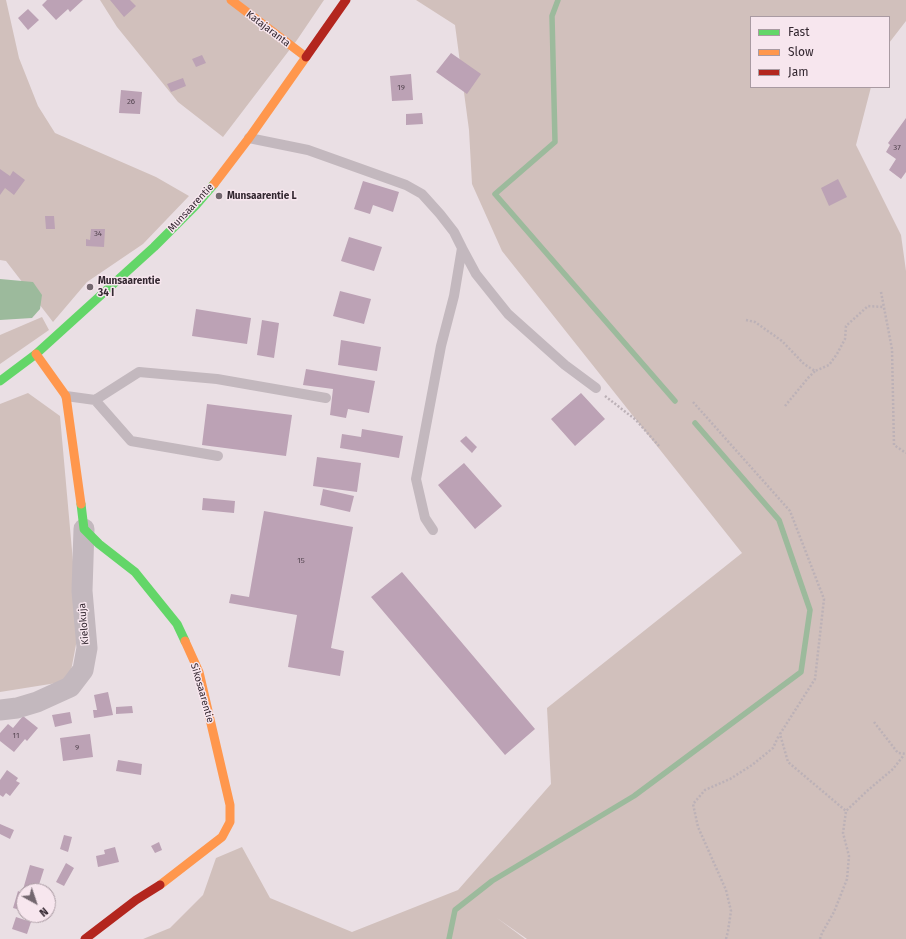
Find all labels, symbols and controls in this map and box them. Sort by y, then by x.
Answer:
street label: Katajaranta [244,9,292,49]
legend [750,16,890,88]
text: Fast [788,25,810,39]
text: Slow [788,45,814,59]
text: Jam [788,65,808,79]
house number: 19 [397,83,405,93]
house number: 26 [127,97,135,107]
house number: 37 [893,143,901,153]
street label: Munsaarentie [166,181,216,235]
place label: Munsaarentie L [227,190,297,202]
marker: Munsaarentie L [214,191,224,201]
house number: 34 [94,229,102,239]
place label: Munsaarentie 34 I [98,275,160,298]
marker: Munsaarentie 34 I [85,282,95,292]
house number: 15 [297,556,305,566]
street label: Kielokuja [76,603,92,645]
street label: Sikosaarentie [188,662,216,724]
house number: 11 [13,731,19,741]
house number: 9 [75,743,79,753]
north arrow [16,883,56,923]
text: N [36,904,50,919]

